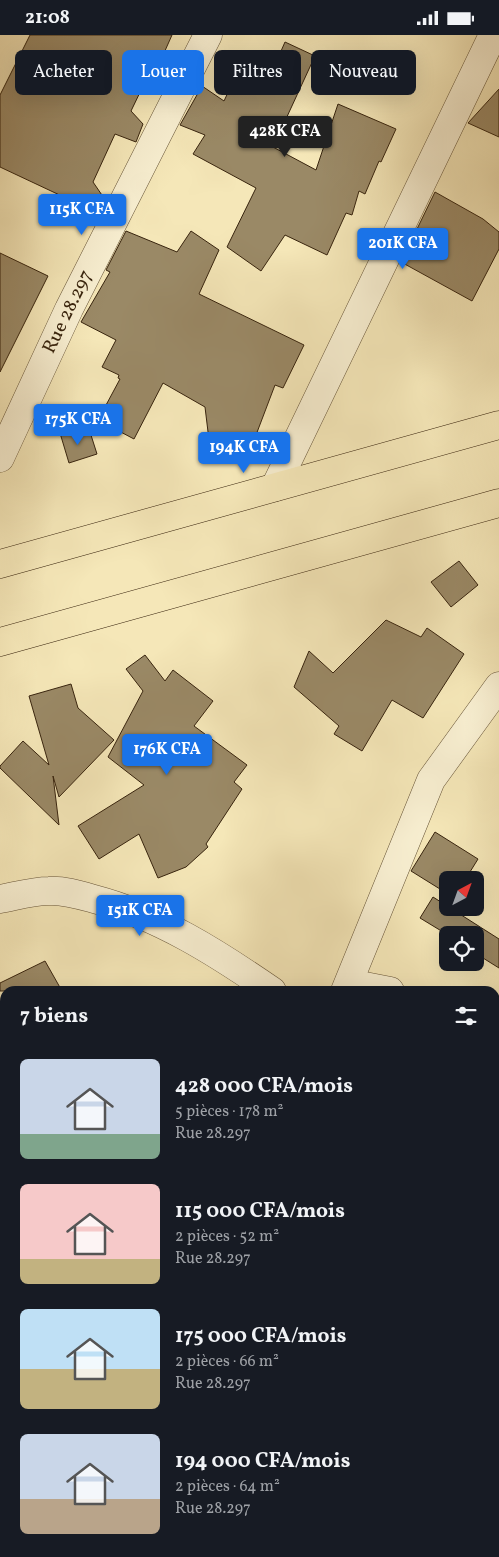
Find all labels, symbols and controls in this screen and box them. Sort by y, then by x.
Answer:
text: 21:08 [25,5,70,31]
chip: Acheter [15,50,112,95]
chip: Louer [122,50,204,95]
chip: Filtres [214,50,301,95]
chip: Nouveau [311,50,416,95]
pin: 428K CFA [233,115,337,158]
text: 428K CFA [249,121,321,143]
pin: 115K CFA [30,193,134,236]
text: 115K CFA [49,199,115,221]
pin: 201K CFA [351,227,455,270]
text: 201K CFA [368,233,438,255]
street label: Rue 28.297 [37,266,99,358]
pin: 175K CFA [26,403,130,446]
text: 175K CFA [45,409,111,431]
pin: 194K CFA [192,431,296,474]
text: 194K CFA [209,437,279,459]
pin: 176K CFA [115,733,219,776]
text: 176K CFA [133,739,201,761]
north arrow [439,871,484,916]
map controls [439,871,484,971]
pin: 151K CFA [88,895,192,937]
text: 151K CFA [107,900,173,922]
button: locate [439,926,484,971]
text: 7 biens [20,1002,88,1031]
icon: filters [452,1002,480,1030]
text: 428 000 CFA/mois [175,1072,353,1101]
icon: home [60,1079,120,1139]
text: 5 pièces · 178 m² [175,1101,283,1123]
text: Rue 28.297 [175,1123,251,1145]
text: 115 000 CFA/mois [175,1197,345,1226]
icon: home [60,1204,120,1264]
text: 2 pièces · 52 m² [175,1226,279,1248]
text: Rue 28.297 [175,1248,251,1270]
text: 175 000 CFA/mois [175,1322,347,1351]
icon: home [60,1329,120,1389]
text: 2 pièces · 66 m² [175,1351,279,1373]
text: Rue 28.297 [175,1373,251,1395]
text: 194 000 CFA/mois [175,1447,350,1476]
icon: home [60,1454,120,1514]
text: 2 pièces · 64 m² [175,1476,280,1498]
text: Rue 28.297 [175,1498,251,1520]

